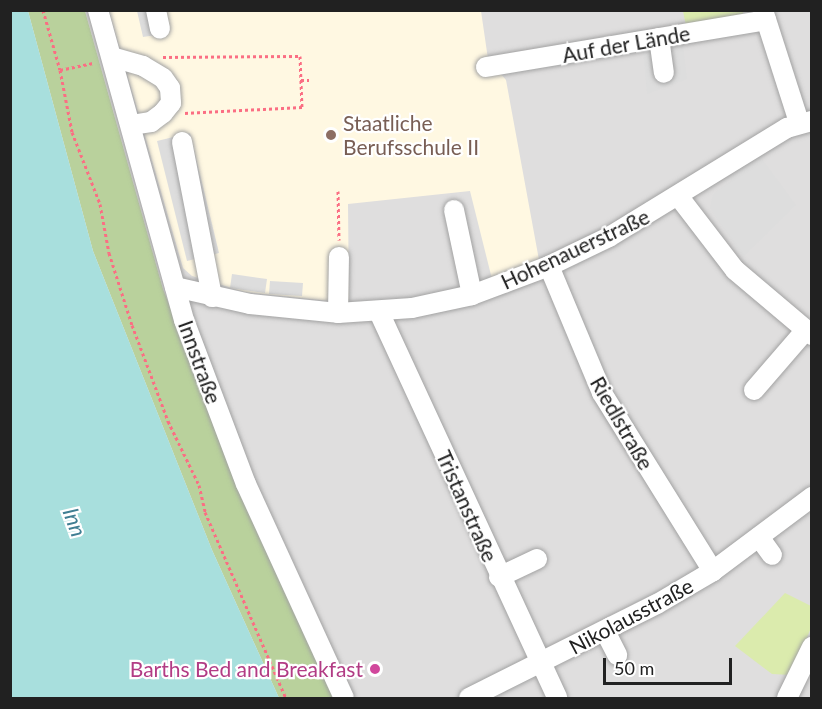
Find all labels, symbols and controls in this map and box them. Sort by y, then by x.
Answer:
street label: Auf der Lände [560,20,692,68]
place label: Staatliche Berufsschule II [343,110,479,160]
marker: Staatliche Berufsschule II [324,128,338,142]
street label: Hohenauerstraße [497,204,653,294]
street label: Innstraße [173,317,227,407]
street label: Riedlstraße [585,372,659,474]
street label: Tristanstraße [431,446,503,566]
water label: Inn [58,504,92,540]
street label: Nikolausstraße [565,573,697,659]
scale bar [606,646,735,684]
place label: Barths Bed and Breakfast [130,656,363,682]
text: 50 m [614,657,654,679]
marker: Barths Bed and Breakfast [368,662,382,676]

